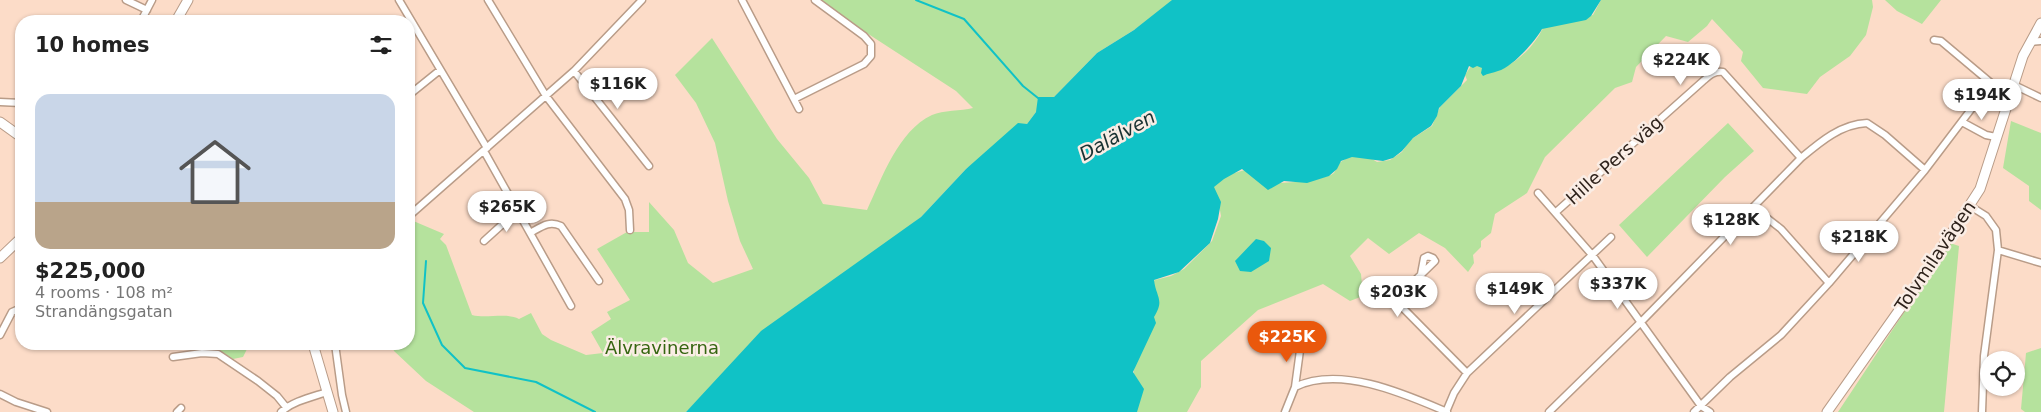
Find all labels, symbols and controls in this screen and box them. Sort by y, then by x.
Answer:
icon: filters [367,31,395,59]
text: 10 homes [35,33,150,57]
pin: $224K [1646,44,1716,86]
text: $224K [1653,50,1709,69]
pin: $116K [583,68,653,110]
text: $116K [590,74,646,93]
pin: $194K [1947,78,2017,121]
text: $194K [1954,85,2010,104]
water label: Dalälven [1075,105,1159,165]
street label: Hille Pers väg [1562,111,1666,209]
icon: home [170,127,260,217]
pin: $265K [472,190,542,233]
text: $265K [479,197,535,216]
street label: Tolvmilavägen [1890,197,1980,316]
pin: $128K [1696,204,1766,246]
text: $128K [1703,210,1759,229]
pin: $218K [1824,220,1894,263]
text: $218K [1831,227,1887,246]
text: $225,000 [35,259,145,283]
pin: $337K [1583,268,1653,310]
pin: $149K [1480,272,1550,315]
text: $337K [1590,274,1646,293]
pin: $203K [1363,276,1433,318]
text: $149K [1487,279,1543,298]
text: $203K [1370,282,1426,301]
text: 4 rooms · 108 m² [35,283,173,302]
text: Strandängsgatan [35,302,173,321]
pin: $225K [1252,320,1322,363]
text: $225K [1259,327,1315,346]
park label: Älvravinerna [605,337,719,358]
map controls [1980,351,2025,396]
button: locate [1980,351,2025,396]

